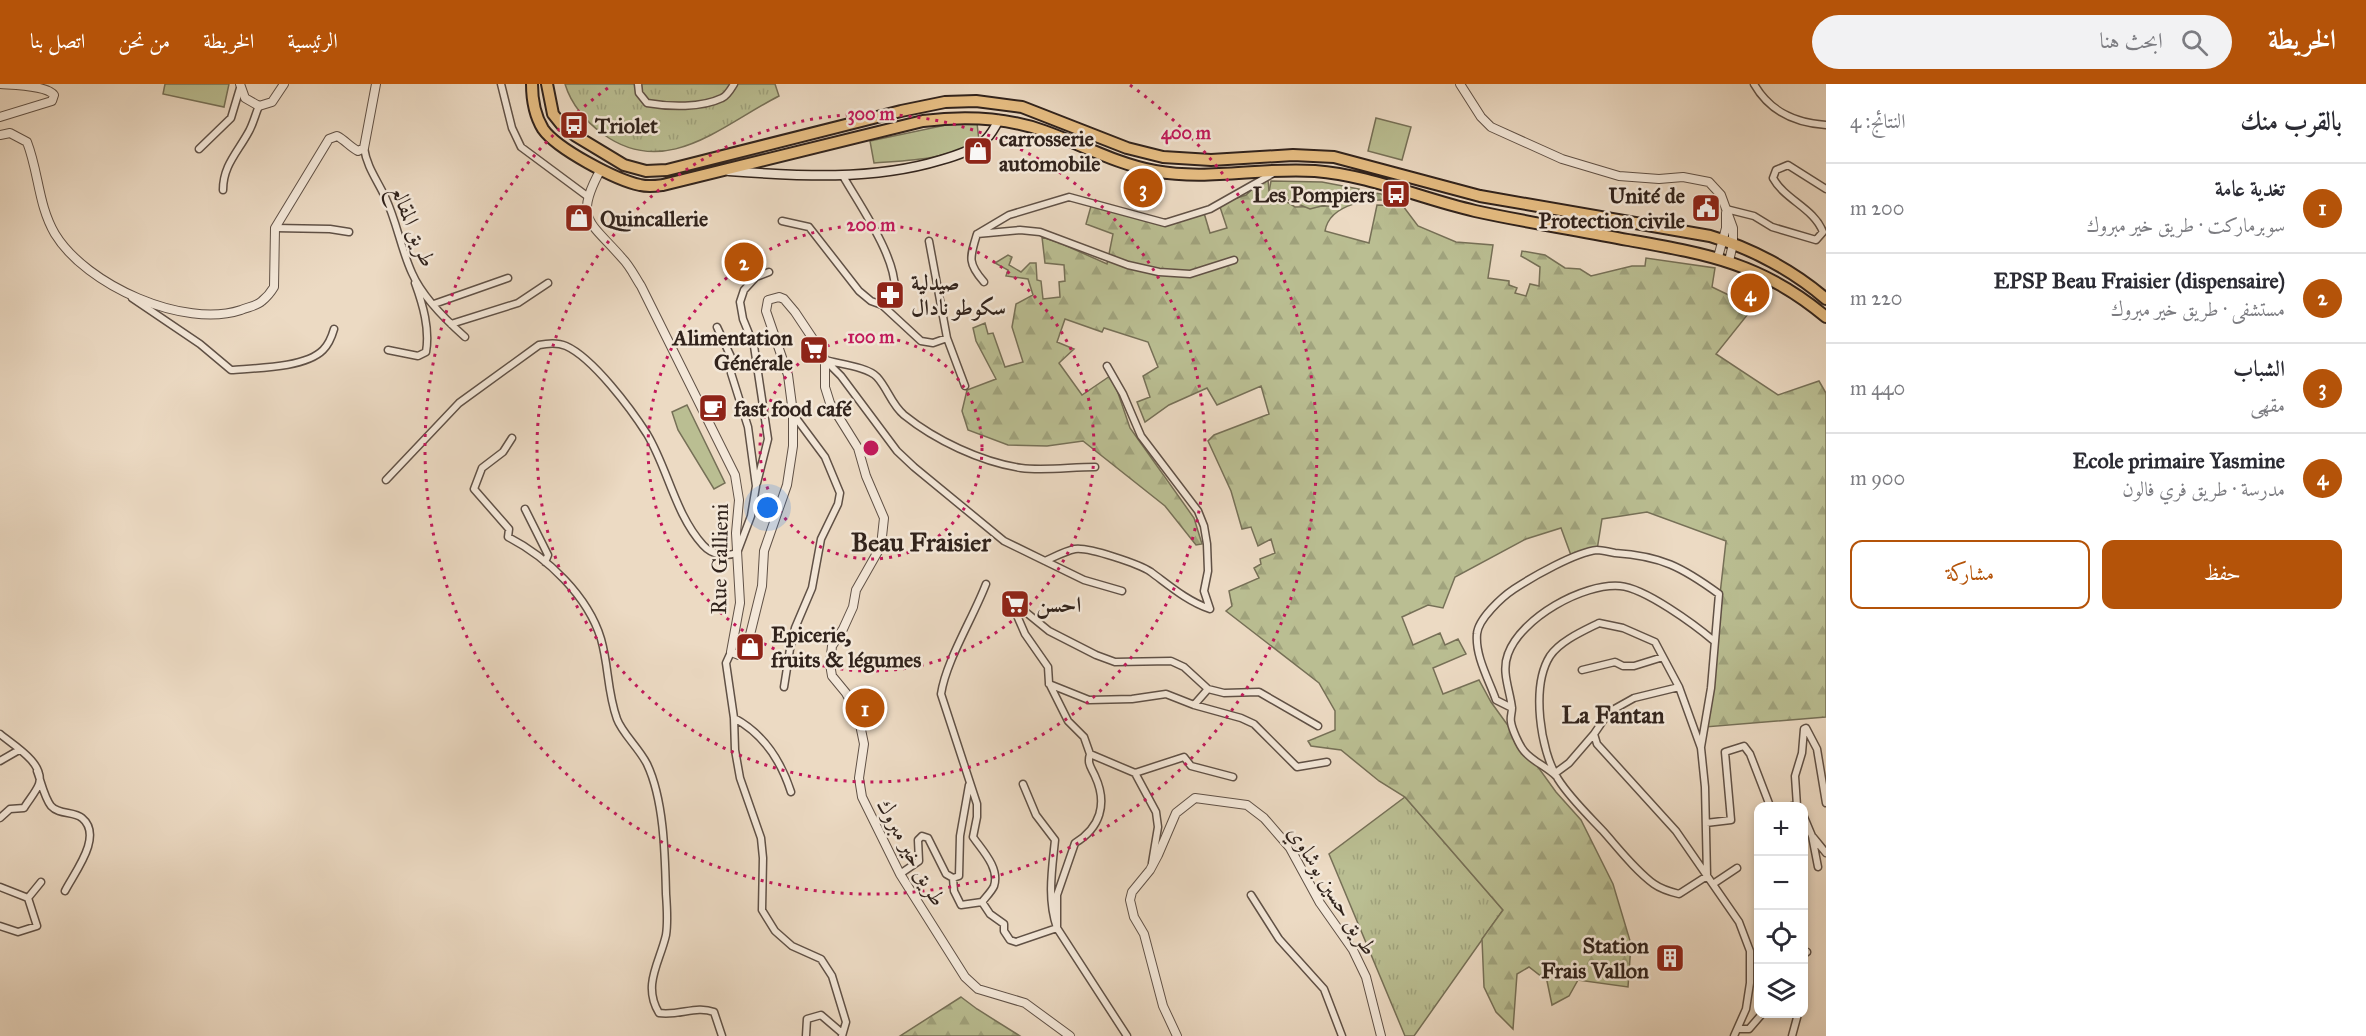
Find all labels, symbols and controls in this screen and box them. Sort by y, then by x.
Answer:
search box [1812,15,2232,69]
text: الخريطة [2268,22,2336,57]
icon: search [2178,26,2211,59]
text: ابحث هنا [2099,27,2163,54]
text: اتصل بنا [30,28,85,54]
text: من نحن [118,28,170,54]
text: الخريطة [203,28,254,54]
text: الرئيسية [287,28,338,54]
text: 300 m [847,103,895,126]
text: بالقرب منك [2240,105,2342,137]
bus stop icon: Triolet [558,109,590,141]
text: النتائج: 4 [1850,109,1906,133]
place label: Triolet [594,112,658,139]
text: 400 m [1161,122,1212,145]
place label: carrosserie automobile [999,125,1100,177]
shop icon: carrosserie automobile [962,135,994,167]
pin: 3 [1124,166,1162,210]
text: تغدية عامة [2215,175,2285,202]
bus stop icon: Les Pompiers [1380,178,1412,210]
street label: طريق المقالع [379,181,442,273]
place label: Les Pompiers [1253,181,1375,208]
place label: Unité de Protection civile [1538,182,1685,234]
public building icon: Unité de Protection civile [1690,192,1722,224]
text: 200 m [1850,196,1904,220]
text: 1 [2319,196,2326,220]
shop icon: Quincallerie [563,202,595,234]
place label: Quincallerie [600,205,708,232]
text: سوبرماركت · طريق خير مبروك [2086,213,2285,237]
text: 200 m [847,214,896,236]
pin: 2 [724,240,764,285]
text: EPSP Beau Fraisier (dispensaire) [1994,267,2285,294]
place label: صيدلية سكوطو نادال [911,269,1006,321]
pin: 4 [1730,270,1770,316]
pharmacy icon: صيدلية سكوطو نادال [874,279,906,311]
text: 220 m [1850,286,1902,310]
text: 2 [2318,286,2327,310]
text: مستشفى · طريق خير مبروك [2110,297,2285,321]
place label: Alimentation Générale [671,324,793,376]
text: 100 m [848,326,895,348]
supermarket icon: Alimentation Générale [798,334,830,366]
text: الشباب [2233,355,2285,382]
text: 440 m [1850,376,1905,400]
text: 3 [2319,376,2327,400]
cafe icon: fast food café [697,392,729,424]
text: مقهى [2250,393,2285,417]
place label: fast food café [733,395,853,422]
centre of rings [861,438,881,458]
text: Ecole primaire Yasmine [2072,447,2285,474]
text: 900 m [1850,466,1905,490]
text: 4 [2317,466,2328,490]
text: مدرسة · طريق فري فالون [2122,477,2285,501]
your location [753,493,782,522]
street label: Rue Gallieni [705,503,734,615]
district label: Beau Fraisier [851,526,992,558]
button: مشاركة [1850,540,2090,609]
button: حفظ [2102,540,2342,609]
supermarket icon: احسن [999,588,1031,620]
place label: احسن [1036,591,1081,619]
place label: Epicerie, fruits & légumes [770,621,921,673]
shop icon: Epicerie, fruits & légumes [734,631,766,663]
pin: 1 [846,686,884,730]
district label: La Fantan [1562,700,1664,730]
street label: طريق خير مبروك [870,794,952,911]
map controls [1754,802,1808,1018]
button: + [1754,802,1808,856]
street label: طريق حسين بوشاوي [1278,820,1383,962]
button: − [1754,856,1808,910]
button: locate [1754,910,1808,964]
place label: Station Frais Vallon [1541,932,1649,984]
building icon: Station Frais Vallon [1654,942,1686,974]
button: layers [1754,964,1808,1018]

